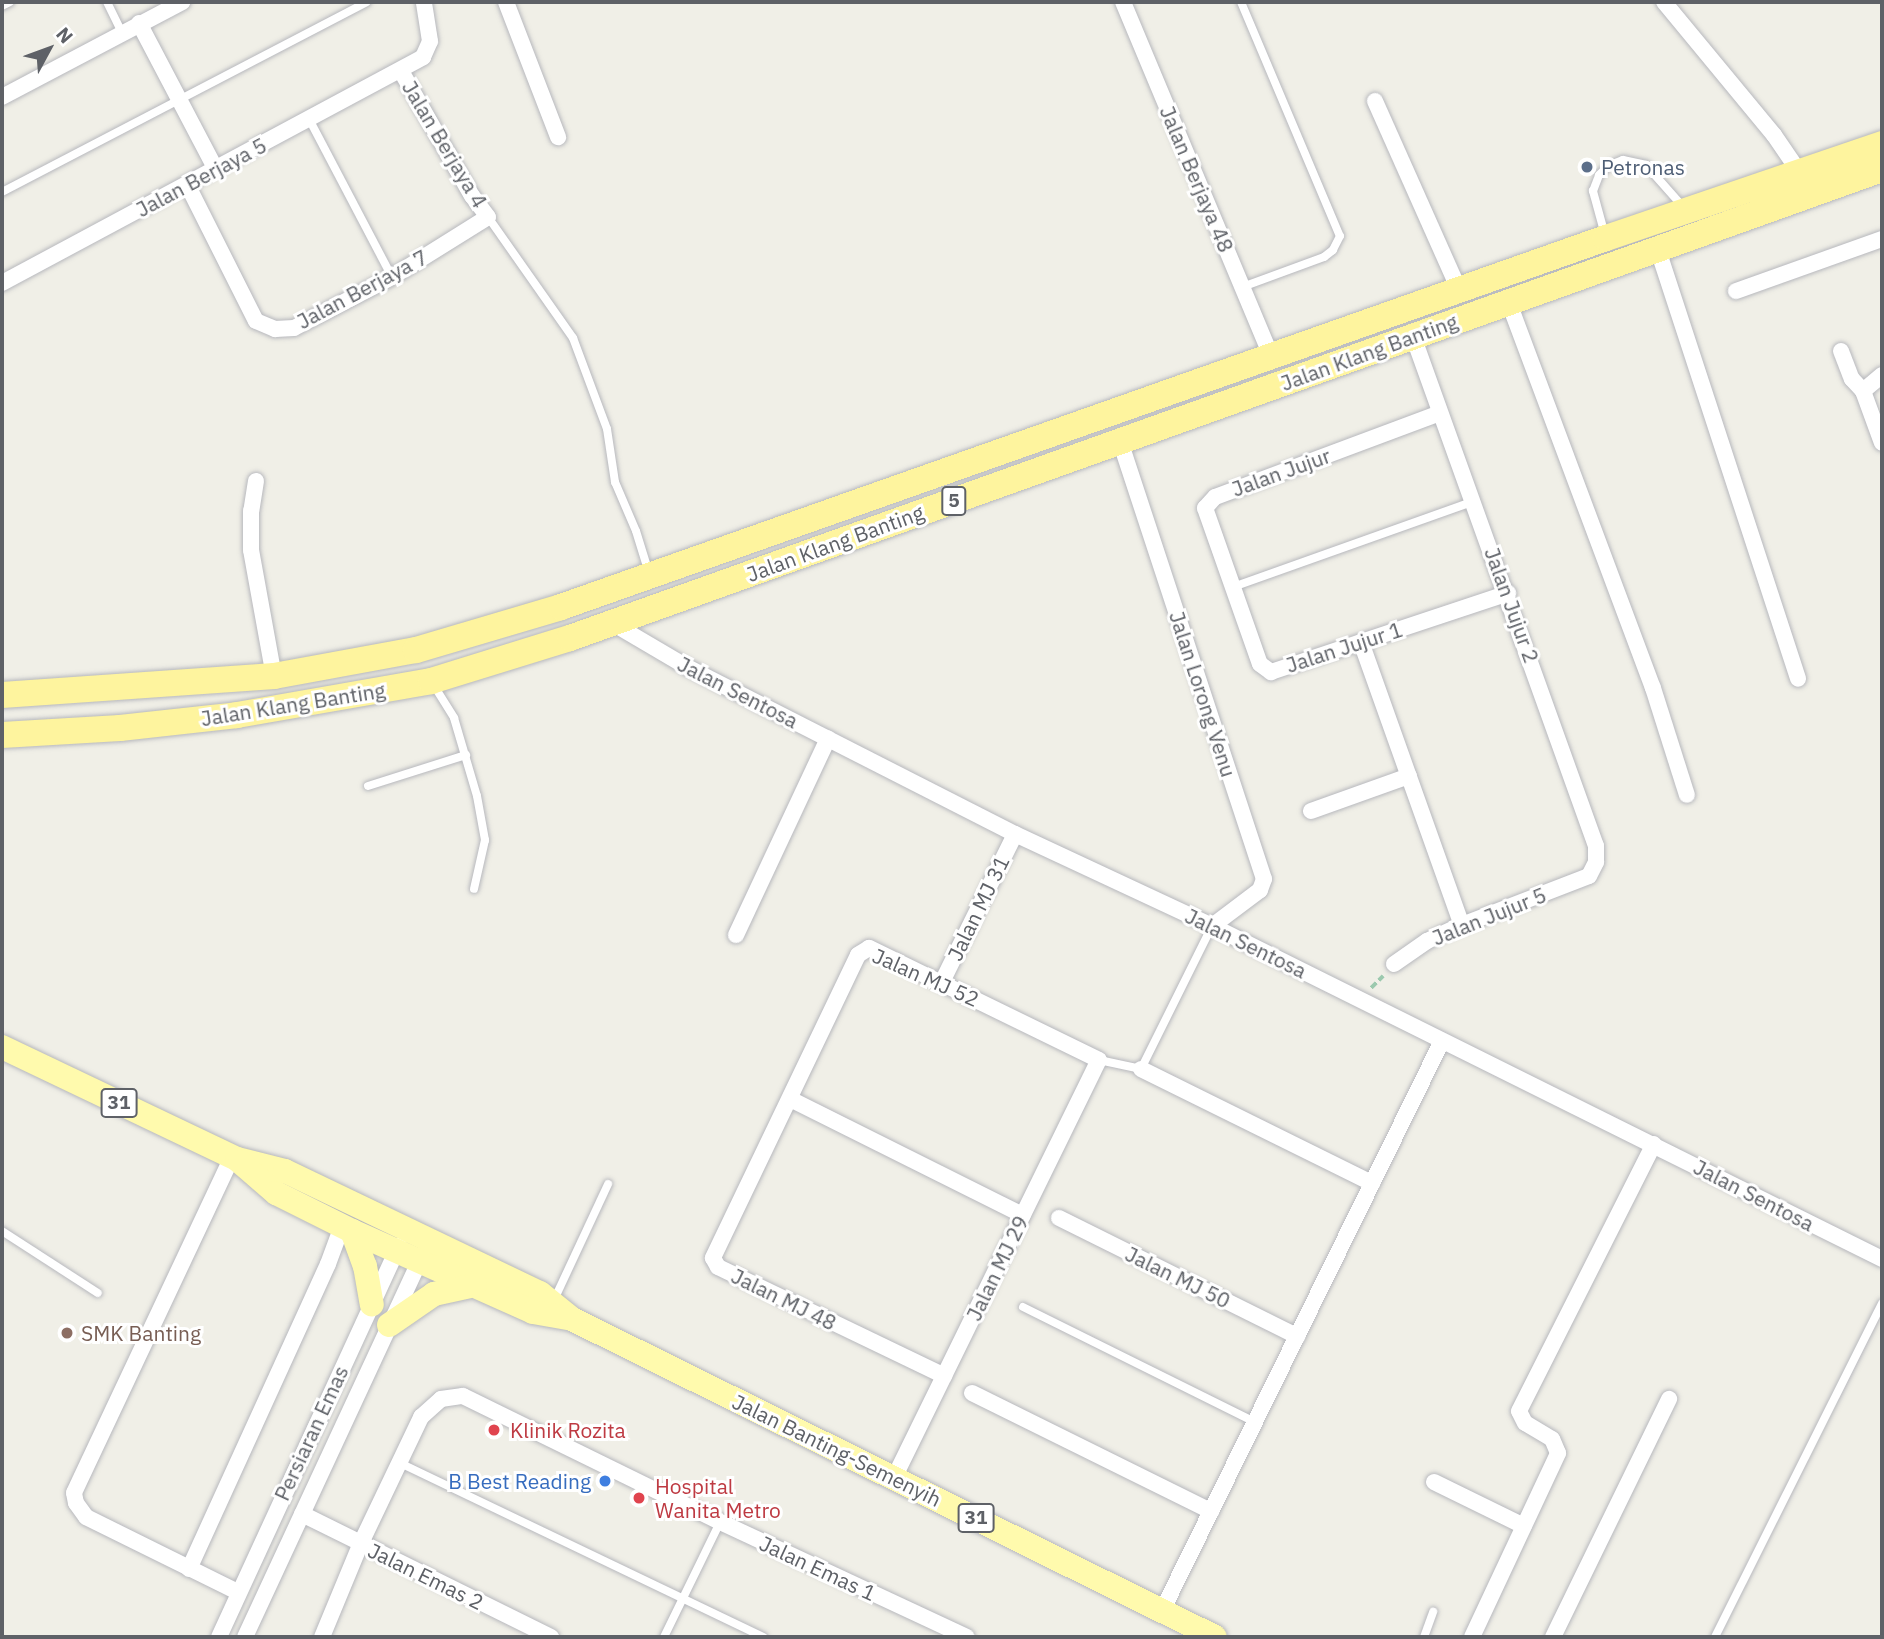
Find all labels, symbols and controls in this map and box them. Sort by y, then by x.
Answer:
north arrow [14,14,84,84]
text: N [51,22,78,48]
street label: Jalan Berjaya 4 [397,76,493,212]
street label: Jalan Berjaya 48 [1155,102,1239,256]
street label: Jalan Berjaya 5 [132,132,270,222]
place label: Petronas [1601,154,1685,180]
marker: Petronas [1579,159,1595,175]
street label: Jalan Berjaya 7 [293,244,431,334]
street label: Jalan Klang Banting [1277,308,1461,396]
street label: Jalan Jujur [1228,443,1334,501]
road number: 5 [940,486,968,516]
street label: Jalan Klang Banting [743,499,927,587]
street label: Jalan Jujur 2 [1479,544,1545,666]
street label: Jalan Lorong Venu [1164,608,1242,780]
street label: Jalan Jujur 1 [1283,616,1405,678]
street label: Jalan Sentosa [674,651,802,733]
street label: Jalan Klang Banting [199,677,387,731]
street label: Jalan MJ 31 [942,851,1014,965]
street label: Jalan Jujur 5 [1428,882,1550,950]
street label: Jalan Sentosa [1181,903,1311,983]
street label: Jalan MJ 52 [869,942,983,1012]
road number: 31 [100,1088,138,1119]
street label: Jalan Sentosa [1690,1154,1818,1236]
street label: Jalan MJ 29 [961,1211,1033,1325]
street label: Jalan MJ 50 [1121,1241,1235,1313]
street label: Jalan MJ 48 [727,1263,841,1335]
place label: SMK Banting [81,1320,201,1346]
marker: SMK Banting [59,1325,75,1341]
street label: Persiaran Emas [269,1362,353,1504]
street label: Jalan Banting-Semenyih [728,1388,946,1512]
place label: Klinik Rozita [510,1417,626,1443]
marker: Klinik Rozita [484,1420,504,1440]
place label: B Best Reading [448,1468,591,1494]
marker: B Best Reading [597,1473,613,1489]
place label: Hospital Wanita Metro [655,1473,781,1523]
marker: Hospital Wanita Metro [629,1488,649,1508]
road number: 31 [957,1502,995,1534]
street label: Jalan Emas 1 [756,1530,880,1606]
street label: Jalan Emas 2 [364,1537,488,1615]

